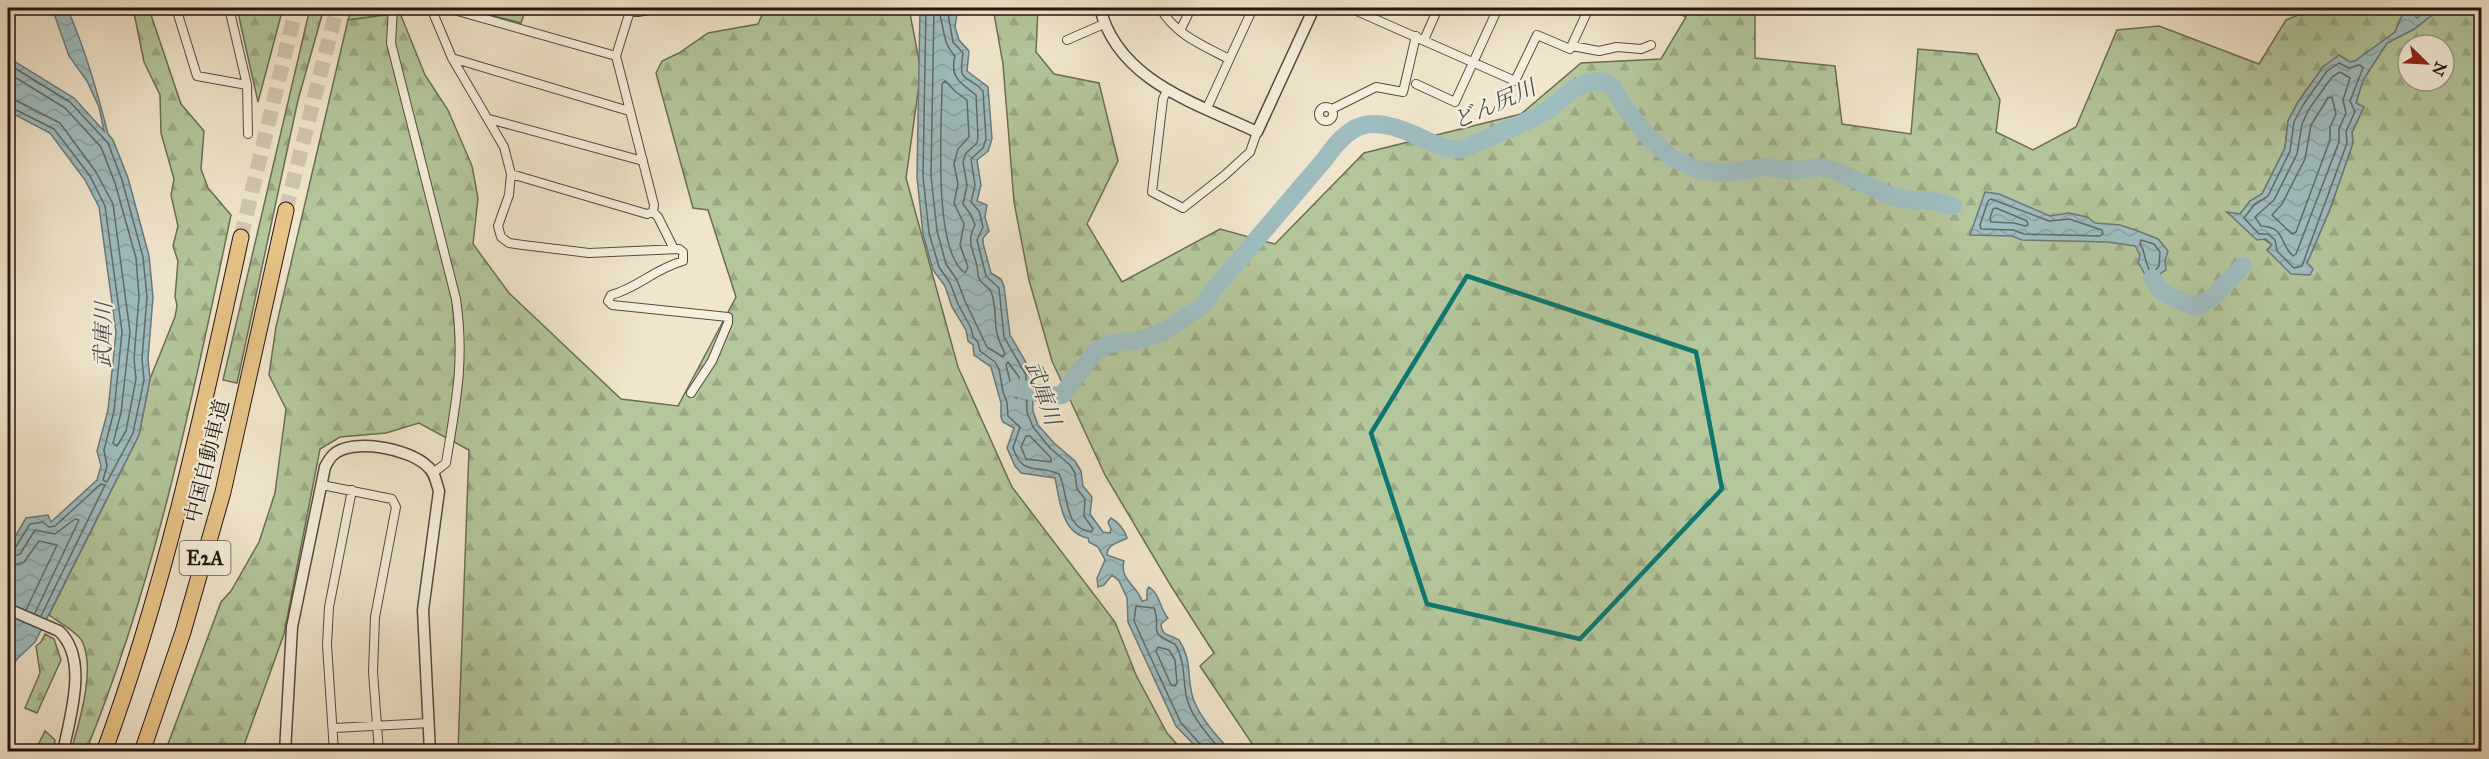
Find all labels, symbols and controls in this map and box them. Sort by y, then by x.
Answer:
north arrow [2396,33,2456,93]
text: N [2428,59,2451,79]
water label: どん尻川 [1448,73,1542,134]
water label: 武庫川 [89,300,117,368]
water label: 武庫川 [1019,357,1067,430]
street label: 中国自動車道 [179,397,235,525]
road number: E2A [180,541,230,575]

